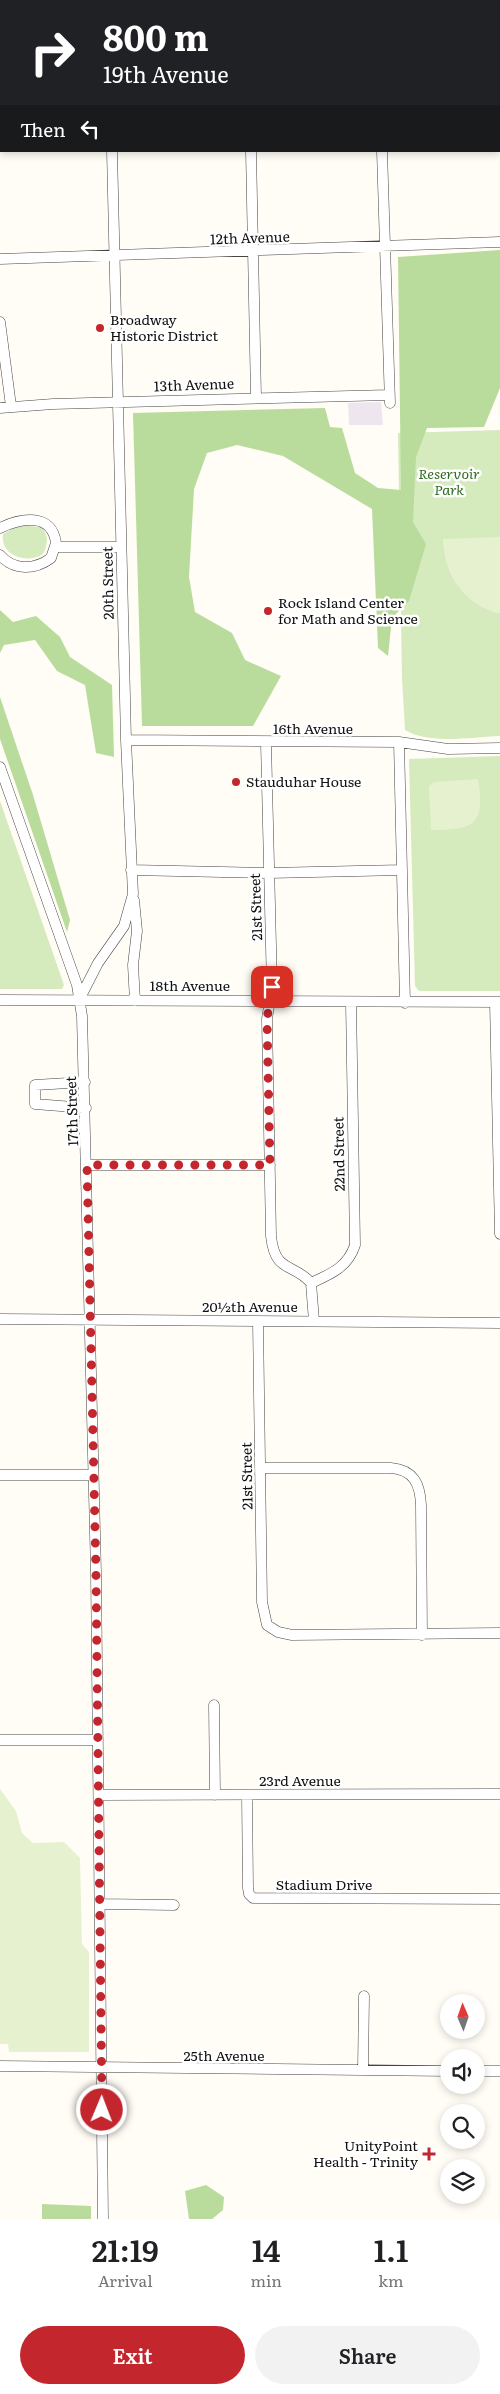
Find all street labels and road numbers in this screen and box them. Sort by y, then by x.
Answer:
street label: 12th Avenue [210,226,290,248]
street label: 13th Avenue [154,373,234,395]
street label: 20th Street [96,546,118,620]
street label: 16th Avenue [273,718,353,738]
street label: 21st Street [244,873,266,941]
street label: 18th Avenue [150,975,230,995]
street label: 17th Street [60,1075,82,1146]
street label: 22nd Street [327,1116,349,1192]
street label: 20½th Avenue [202,1296,298,1316]
street label: 21st Street [235,1442,257,1510]
street label: 23rd Avenue [259,1770,341,1790]
street label: Stadium Drive [276,1874,372,1894]
street label: 25th Avenue [183,2045,265,2065]

